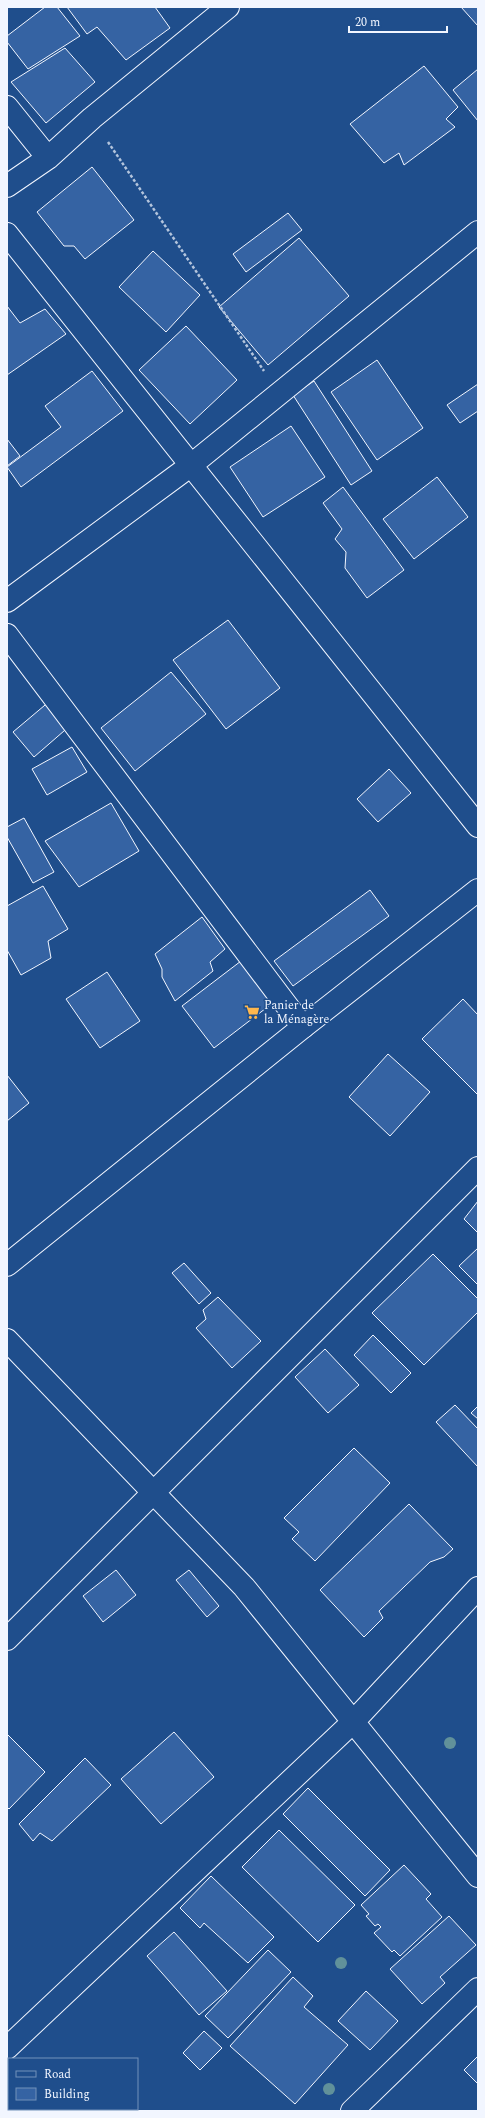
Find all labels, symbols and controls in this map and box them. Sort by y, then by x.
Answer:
scale bar [349,8,447,34]
text: 20 m [355,13,380,32]
place label: Panier de la Ménagère [264,996,329,1029]
supermarket icon: Panier de la Ménagère [243,1003,261,1021]
legend [8,2058,138,2110]
text: Road [44,2065,71,2084]
text: Building [44,2085,90,2104]

